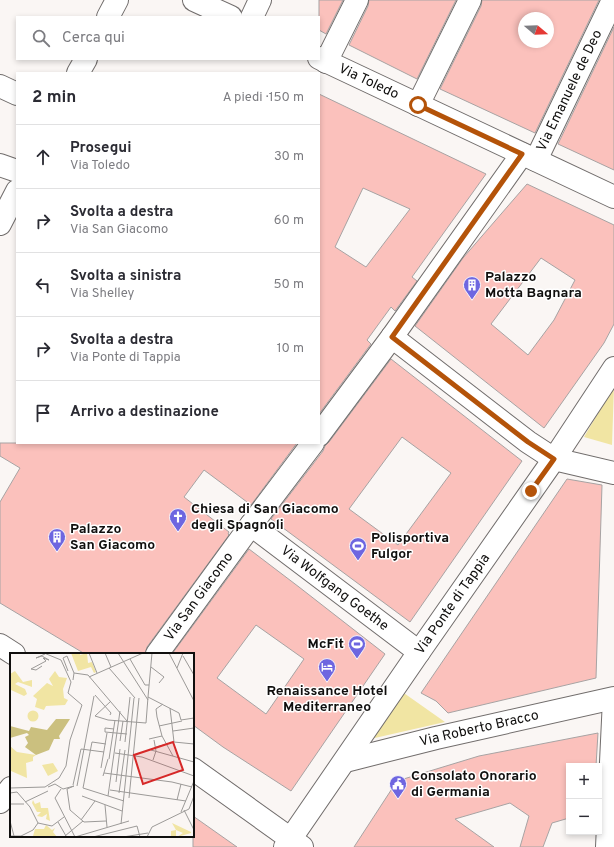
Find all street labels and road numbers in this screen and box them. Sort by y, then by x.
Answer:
street label: Via Emanuele de Deo [533,27,606,154]
street label: Via Toledo [336,60,402,103]
street label: Via Wolfgang Goethe [277,542,392,635]
street label: Via San Giacomo [161,549,237,644]
street label: Via Ponte di Tappia [411,550,494,658]
street label: Via Roberto Bracco [418,707,541,750]

